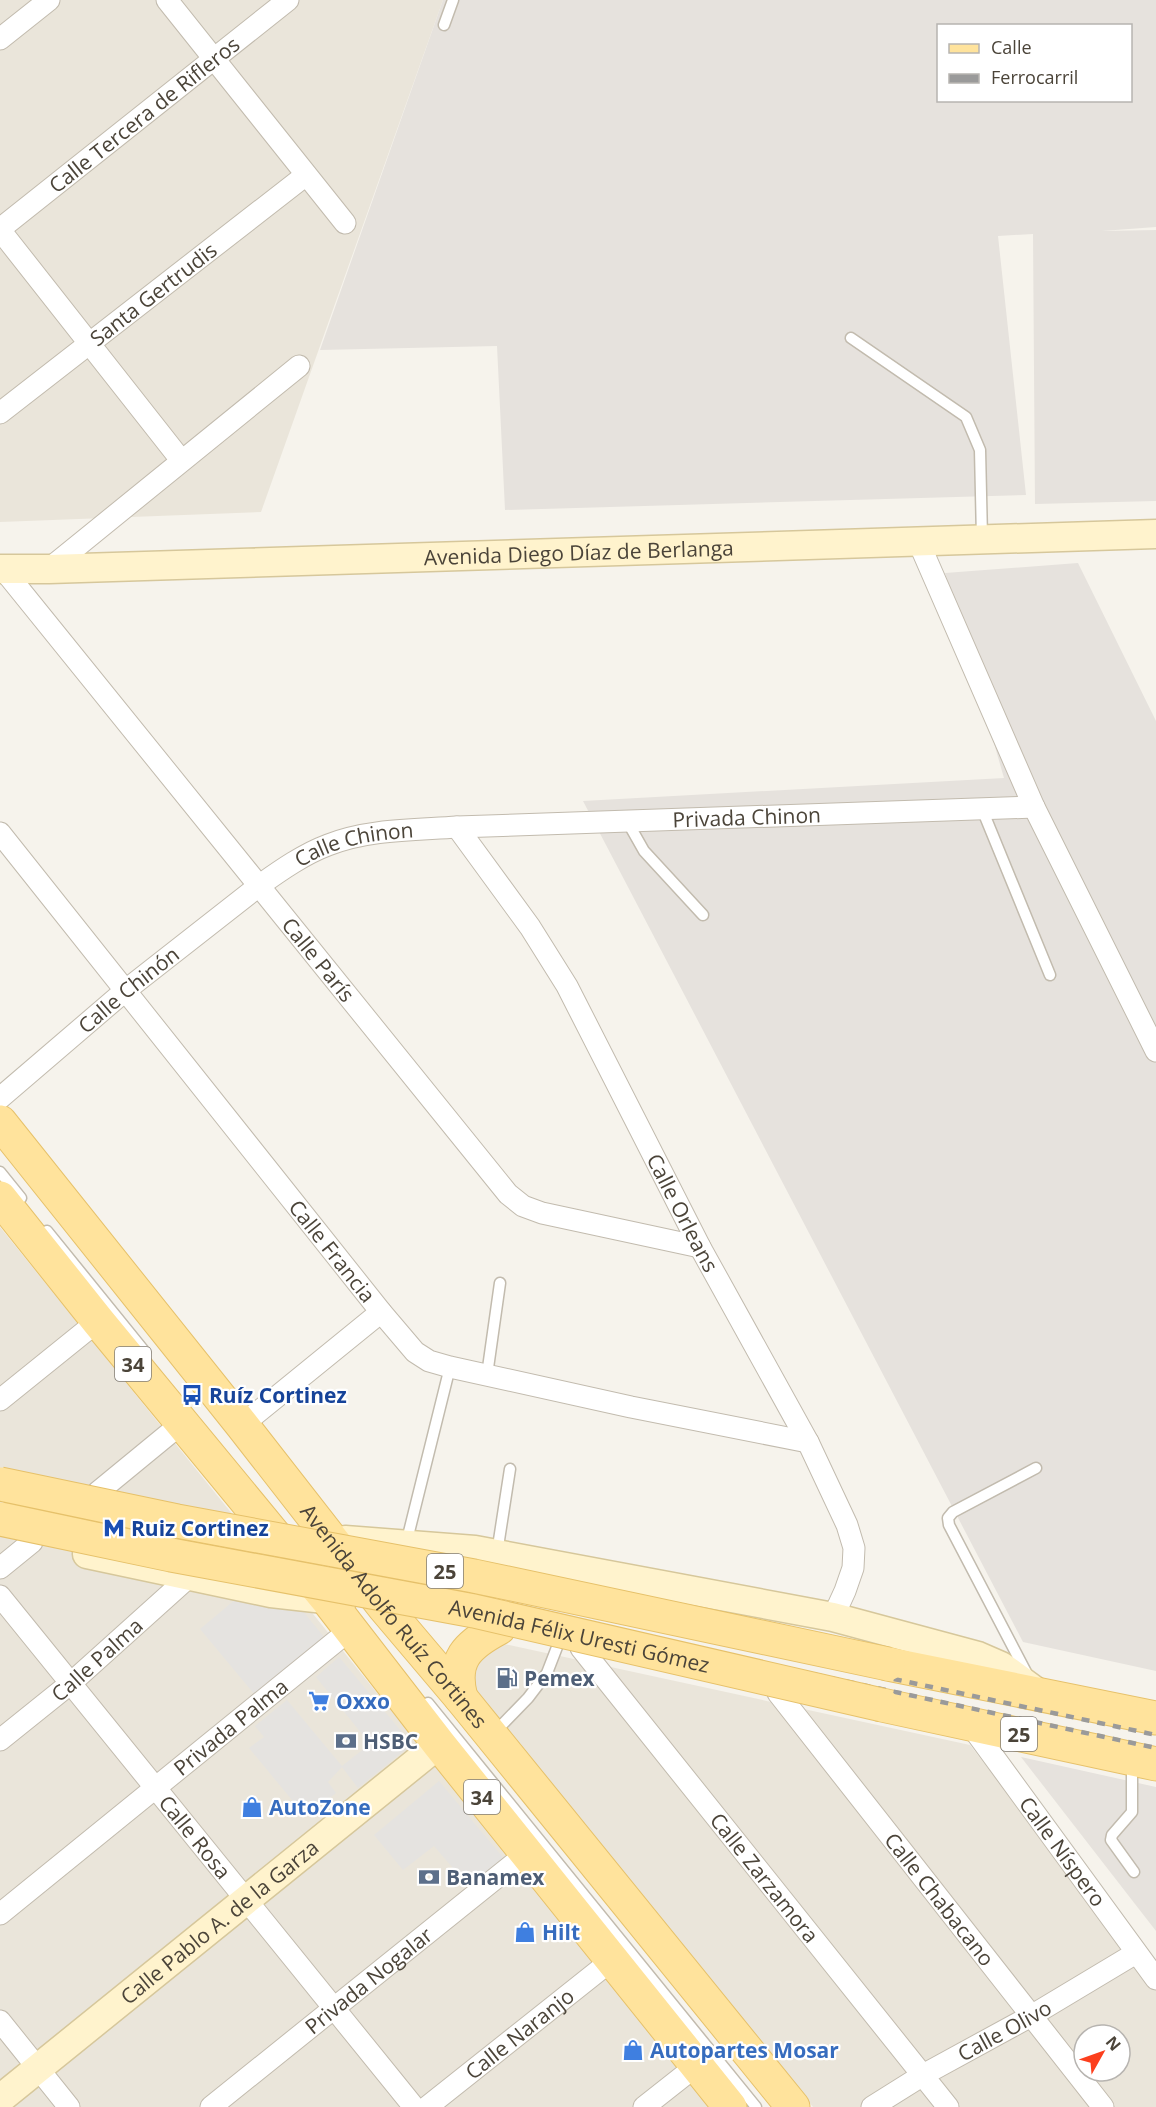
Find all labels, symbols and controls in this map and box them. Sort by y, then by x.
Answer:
legend [937,24,1132,102]
street label: Calle Tercera de Rifleros [43,30,245,199]
text: Calle [991,35,1032,59]
text: Ferrocarril [991,65,1078,89]
street label: Santa Gertrudis [84,236,222,352]
street label: Avenida Diego Díaz de Berlanga [423,533,734,571]
street label: Privada Chinon [672,800,821,834]
street label: Calle Chinon [289,815,414,873]
street label: Calle París [276,911,361,1008]
street label: Calle Chinón [72,940,185,1039]
street label: Calle Orleans [641,1149,725,1277]
street label: Calle Francia [283,1194,382,1308]
road number: 34 [115,1347,151,1381]
place label: Ruíz Cortinez [209,1381,347,1409]
bus stop icon: Ruíz Cortinez [180,1383,204,1407]
street label: Avenida Adolfo Ruíz Cortines [295,1498,494,1734]
place label: Ruiz Cortinez [131,1514,269,1542]
metro station icon: Ruiz Cortinez [102,1516,126,1540]
road number: 25 [427,1554,463,1588]
street label: Avenida Félix Uresti Gómez [447,1593,713,1679]
street label: Calle Palma [45,1611,149,1708]
place label: Pemex [524,1664,596,1692]
fuel station icon: Pemex [495,1666,519,1690]
street label: Privada Palma [168,1672,294,1782]
place label: Oxxo [336,1687,390,1715]
supermarket icon: Oxxo [307,1689,331,1713]
road number: 25 [1001,1717,1037,1751]
place label: HSBC [363,1727,418,1755]
bank icon: HSBC [334,1729,358,1753]
road number: 34 [464,1780,500,1814]
street label: Calle Rosa [153,1789,238,1885]
street label: Calle Níspero [1013,1791,1112,1912]
place label: AutoZone [269,1793,371,1821]
shop icon: AutoZone [240,1795,264,1819]
street label: Calle Zarzamora [704,1807,825,1948]
street label: Calle Chabacano [879,1827,1001,1972]
street label: Calle Pablo A. de la Garza [114,1833,324,2010]
place label: Banamex [446,1863,545,1891]
bank icon: Banamex [417,1865,441,1889]
place label: Hilt [542,1918,580,1946]
street label: Privada Nogalar [299,1920,438,2040]
shop icon: Hilt [513,1920,537,1944]
street label: Calle Naranjo [459,1982,580,2085]
street label: Calle Olivo [953,1993,1056,2067]
north arrow [1072,2023,1132,2083]
text: N [1101,2031,1126,2055]
place label: Autopartes Mosar [650,2036,839,2064]
shop icon: Autopartes Mosar [621,2038,645,2062]

